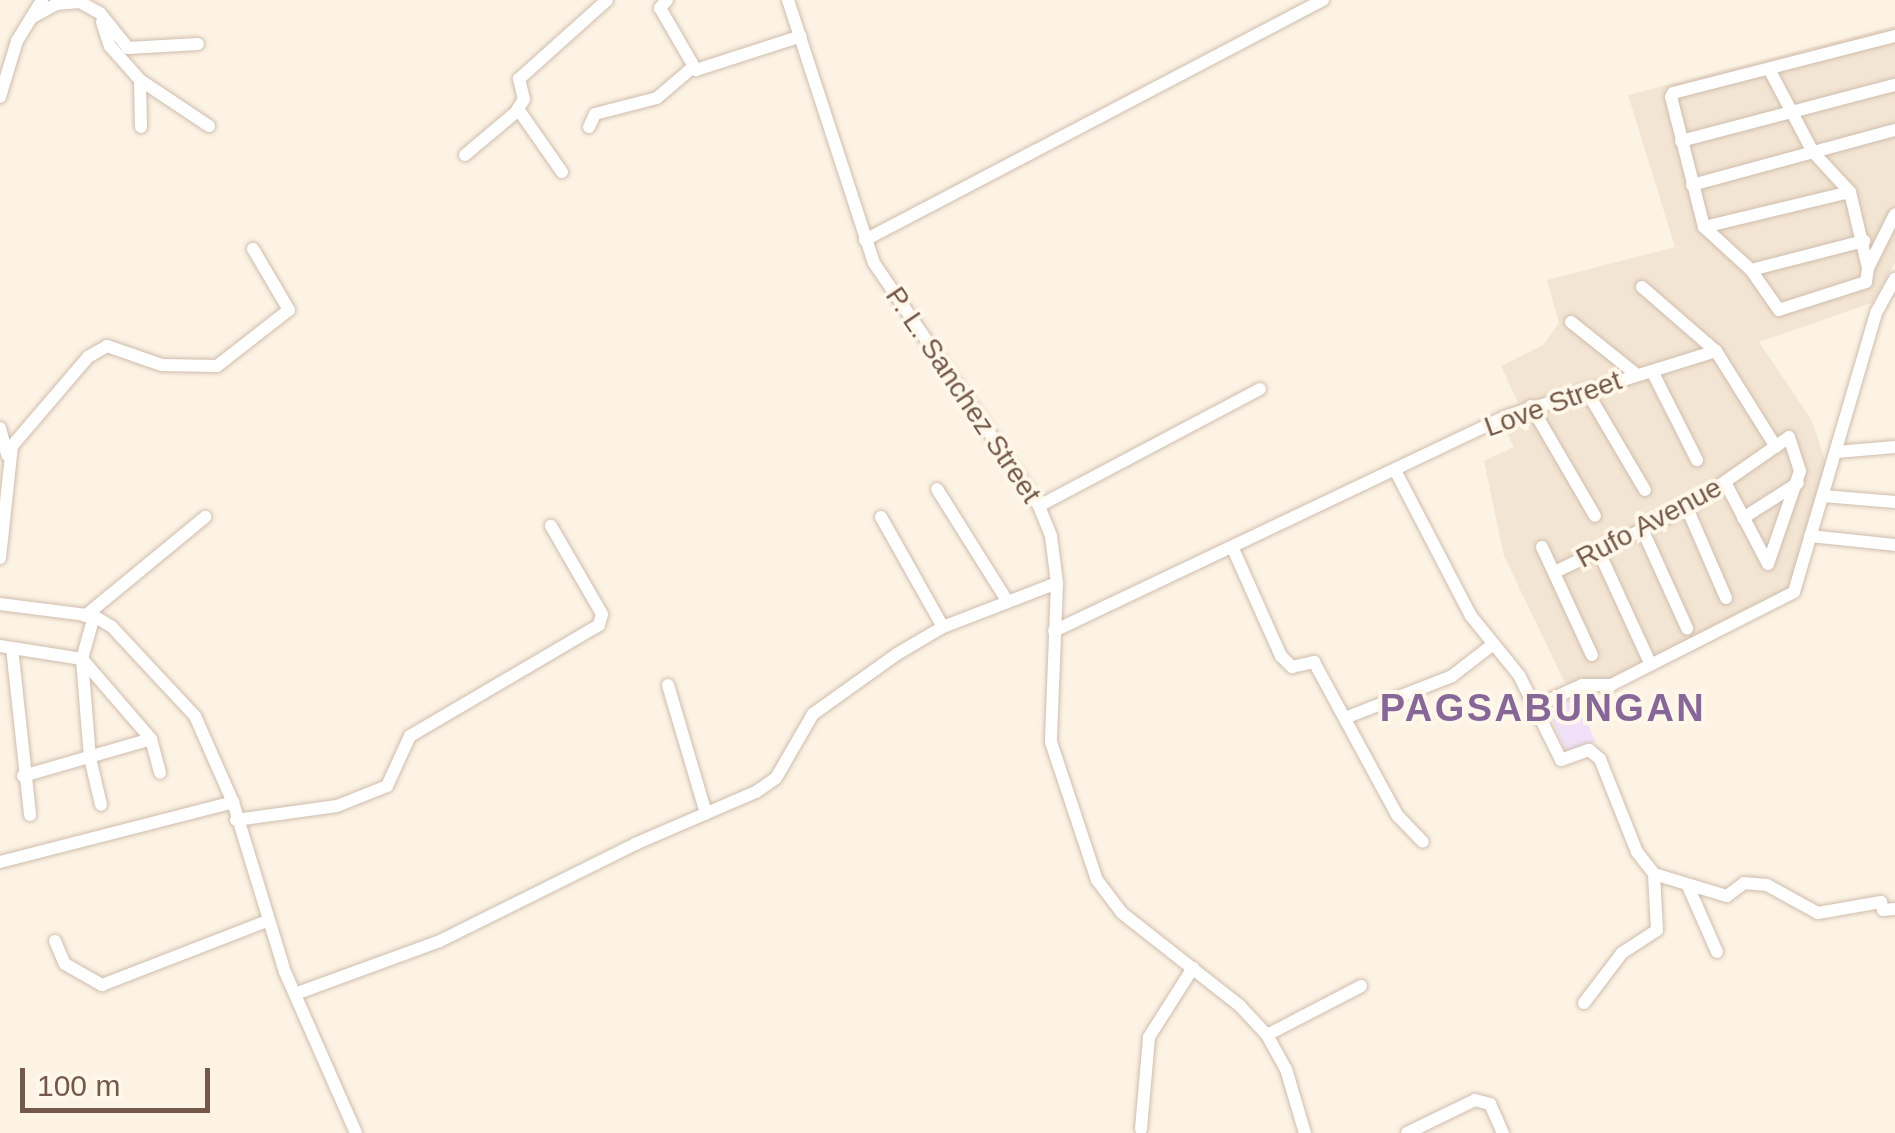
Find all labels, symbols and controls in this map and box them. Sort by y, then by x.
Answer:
street label: P. L. Sanchez Street [878,281,1048,509]
street label: Love Street [1480,364,1626,444]
street label: Rufo Avenue [1570,470,1728,576]
district label: PAGSABUNGAN [1380,686,1706,732]
scale bar [25,1048,215,1110]
text: 100 m [37,1069,120,1102]

